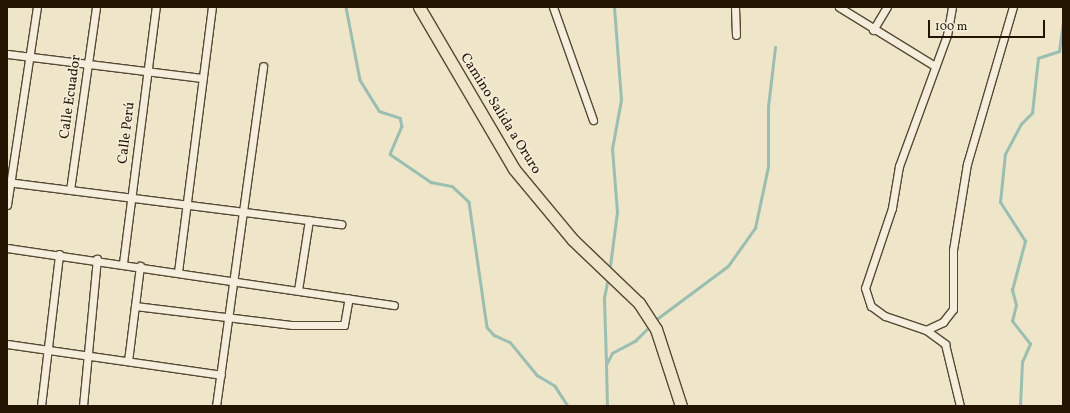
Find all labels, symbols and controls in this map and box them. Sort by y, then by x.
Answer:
scale bar [930,12,1047,38]
text: 100 m [935,19,967,35]
street label: Camino Salida a Oruro [456,51,544,177]
street label: Calle Ecuador [57,54,85,140]
street label: Calle Perú [115,101,139,165]

